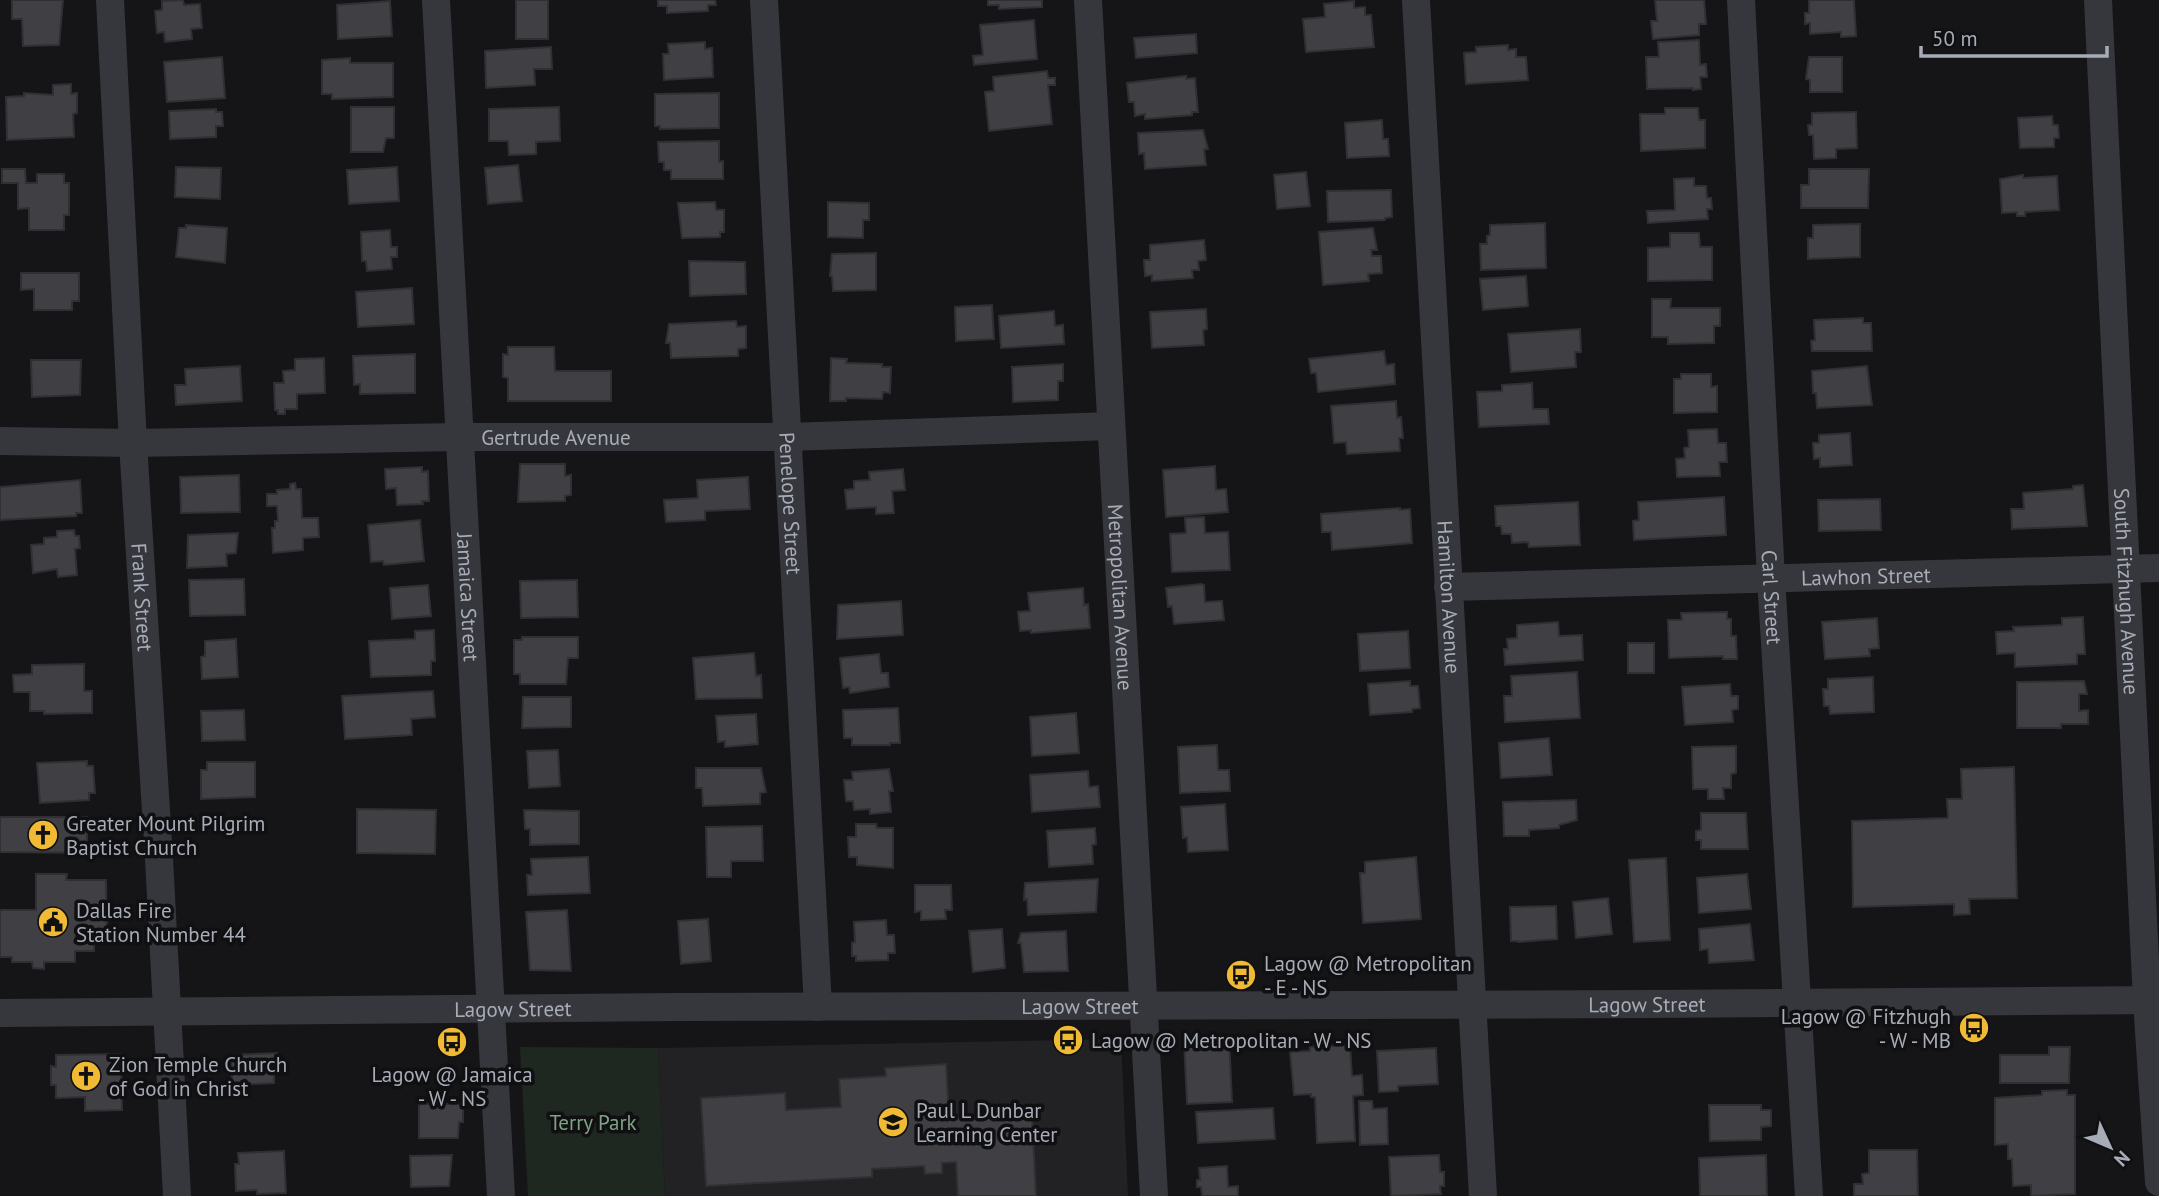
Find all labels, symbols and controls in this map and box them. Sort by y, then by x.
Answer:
scale bar [1921,14,2106,58]
text: 50 m [1932,25,1978,52]
street label: Gertrude Avenue [481,424,631,451]
street label: Penelope Street [774,431,808,575]
street label: South Fitzhugh Avenue [2108,487,2145,695]
street label: Metropolitan Avenue [1102,503,1140,691]
street label: Hamilton Avenue [1432,520,1467,675]
street label: Jamaica Street [451,531,485,662]
street label: Frank Street [126,542,159,652]
street label: Carl Street [1756,549,1789,645]
street label: Lawhon Street [1801,561,1931,591]
place label: Greater Mount Pilgrim Baptist Church [66,810,265,861]
church icon: Greater Mount Pilgrim Baptist Church [26,818,60,852]
place label: Dallas Fire Station Number 44 [76,897,246,948]
public building icon: Dallas Fire Station Number 44 [36,905,70,939]
place label: Lagow @ Metropolitan - E - NS [1264,950,1472,1001]
bus stop icon: Lagow @ Metropolitan - E - NS [1224,958,1258,992]
street label: Lagow Street [1588,990,1706,1018]
street label: Lagow Street [1021,992,1139,1019]
street label: Lagow Street [454,994,572,1022]
place label: Lagow @ Fitzhugh - W - MB [1781,1003,1951,1054]
bus stop icon: Lagow @ Fitzhugh - W - MB [1957,1011,1991,1045]
bus stop icon: Lagow @ Metropolitan - W - NS [1051,1023,1085,1057]
bus stop icon: Lagow @ Jamaica - W - NS [435,1025,469,1059]
place label: Lagow @ Metropolitan - W - NS [1091,1027,1371,1054]
place label: Zion Temple Church of God in Christ [109,1051,287,1102]
church icon: Zion Temple Church of God in Christ [69,1059,103,1093]
place label: Lagow @ Jamaica - W - NS [371,1061,533,1112]
place label: Paul L Dunbar Learning Center [916,1097,1057,1148]
school or university icon: Paul L Dunbar Learning Center [876,1105,910,1139]
park label: Terry Park [549,1109,637,1136]
north arrow [2075,1112,2145,1182]
text: N [2109,1146,2135,1172]

